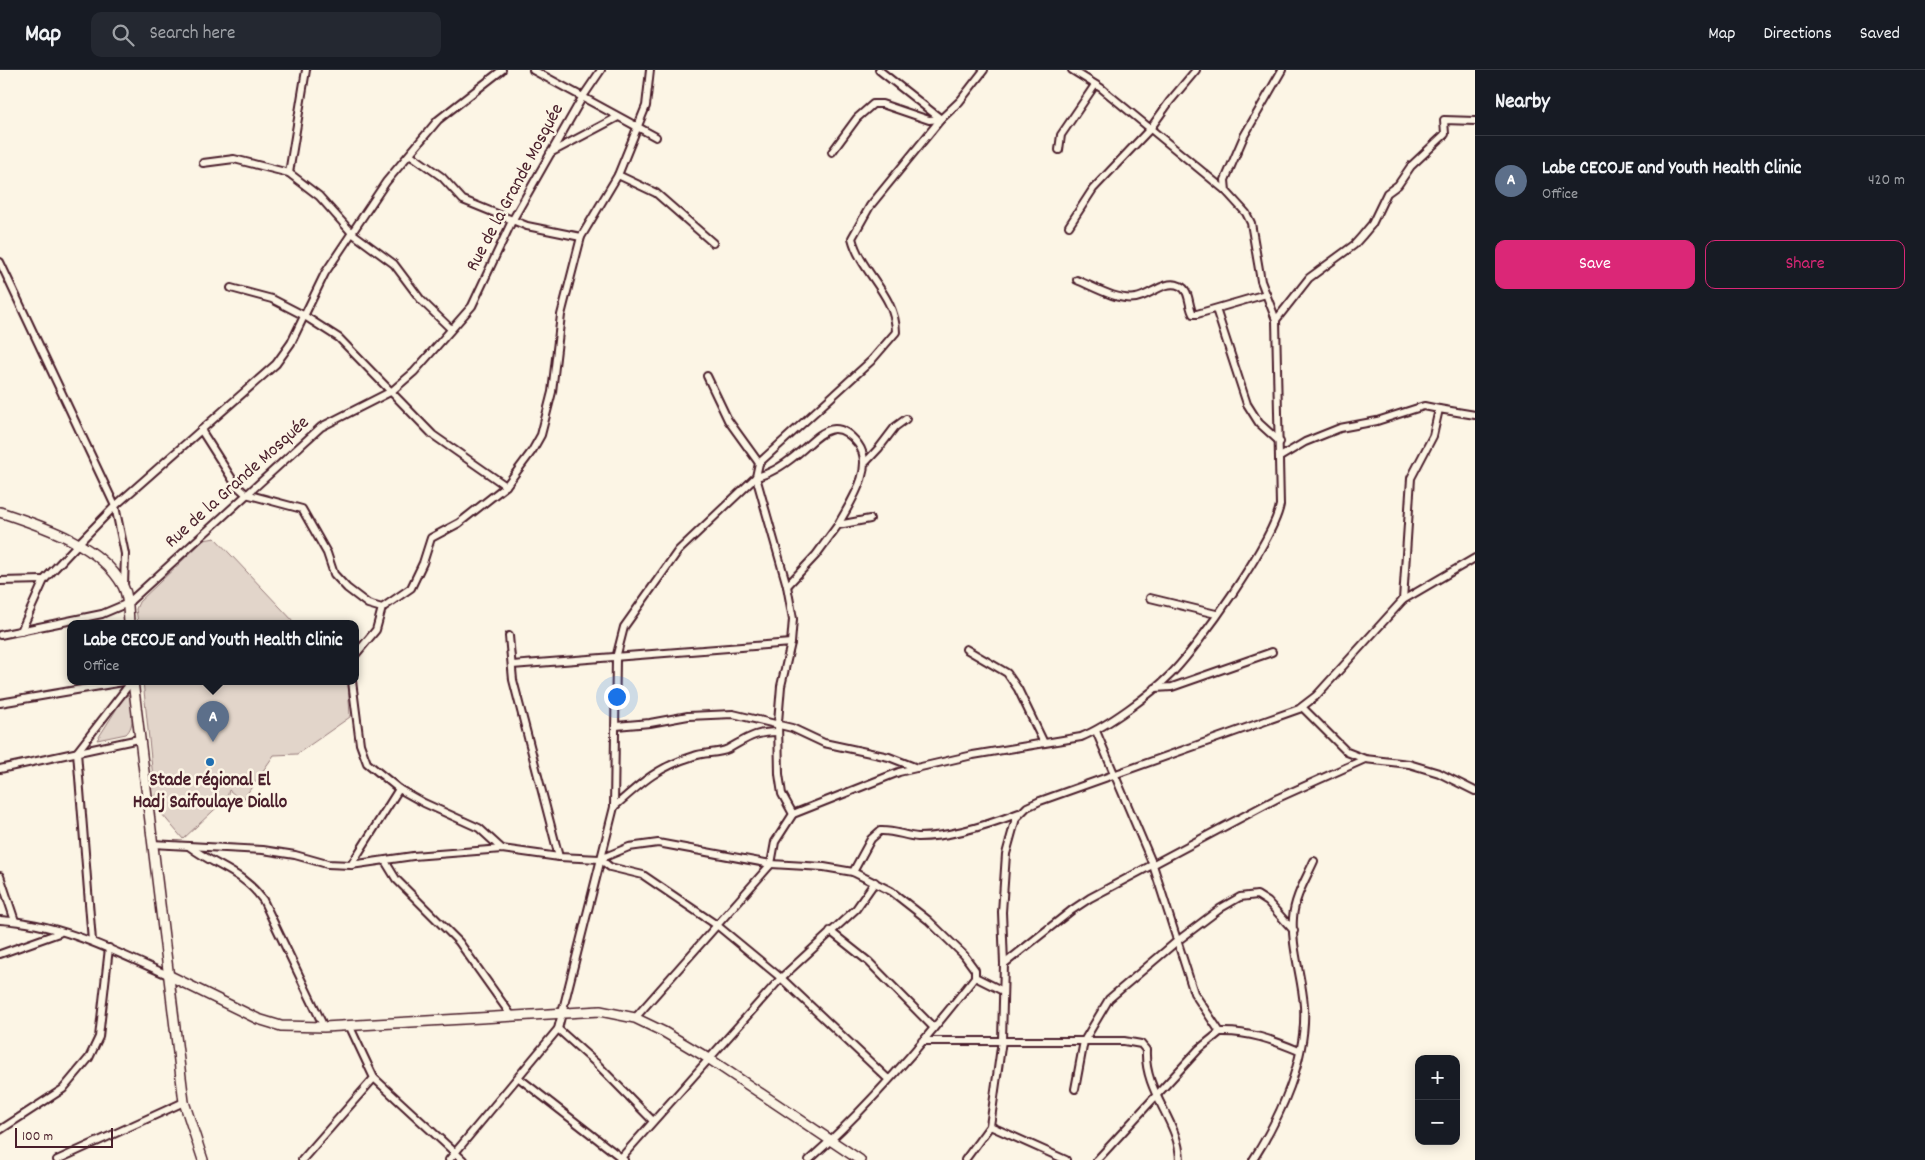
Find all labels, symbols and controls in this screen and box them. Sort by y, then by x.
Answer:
search box [91,12,441,57]
text: Map [25,18,61,52]
icon: search [109,21,137,49]
text: Search here [149,21,235,48]
text: Map [1708,22,1735,47]
text: Directions [1763,22,1832,47]
text: Saved [1860,22,1900,47]
text: Nearby [1495,88,1550,118]
street label: Rue de la Grande Mosquée [460,99,572,277]
text: Labe CECOJE and Youth Health Clinic [1542,156,1801,183]
text: A [1507,169,1515,192]
text: 420 m [1868,169,1905,192]
text: Office [1542,183,1578,206]
button: Save [1495,240,1695,289]
button: Share [1705,240,1905,289]
street label: Rue de la Grande Mosquée [160,411,316,555]
popup [67,620,359,685]
text: Labe CECOJE and Youth Health Clinic [83,628,343,655]
text: Office [83,655,119,678]
your location [604,684,630,710]
pin: A [197,701,229,742]
marker: Stade régional El Hadj Saifoulaye Diallo [204,756,216,768]
place label: Stade régional El Hadj Saifoulaye Diallo [133,768,288,817]
map controls [1415,1055,1460,1145]
button: + [1415,1055,1460,1100]
button: − [1415,1100,1460,1145]
scale bar [15,1125,112,1148]
text: 100 m [22,1127,53,1147]

